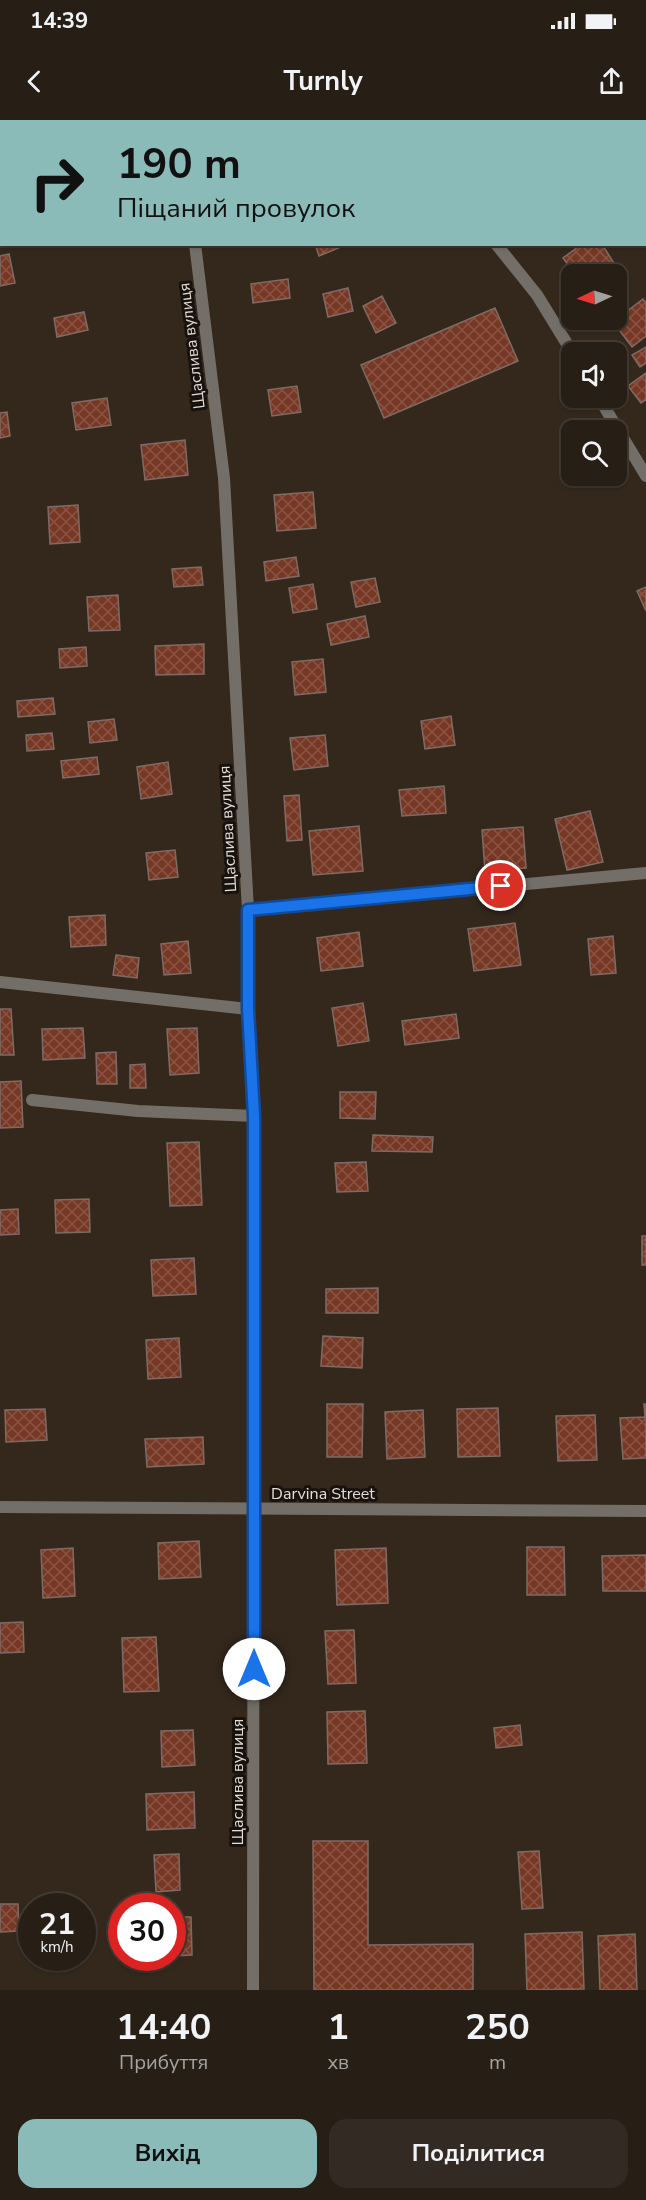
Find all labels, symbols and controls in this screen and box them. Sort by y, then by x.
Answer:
text: 14:39 [30,6,88,36]
text: Turnly [283,63,363,100]
icon: back [18,65,51,98]
icon: share [595,65,628,98]
text: 190 m [117,136,241,193]
icon: right [18,144,96,222]
text: Піщаний провулок [117,190,355,227]
north arrow [561,264,627,330]
map controls [561,264,627,486]
street label: Щаслива вулиця [173,282,211,410]
button: sound [561,342,627,408]
button: search [561,420,627,486]
street label: Щаслива вулиця [214,765,242,893]
pin [475,860,526,911]
icon: arrive [484,869,517,902]
street label: Darvina Street [271,1483,375,1505]
position arrow [222,1637,286,1701]
street label: Щаслива вулиця [227,1719,249,1846]
speed limit sign: 30 [108,1893,186,1971]
text: 21 [39,1904,75,1945]
text: km/h [40,1937,74,1957]
text: 14:40 [116,2003,211,2052]
text: 1 [327,2003,349,2052]
text: 250 [465,2003,530,2052]
text: Прибуття [119,2049,208,2076]
text: хв [327,2049,349,2076]
text: m [489,2049,506,2076]
button: Вихід [18,2119,317,2188]
button: Поділитися [329,2119,628,2188]

